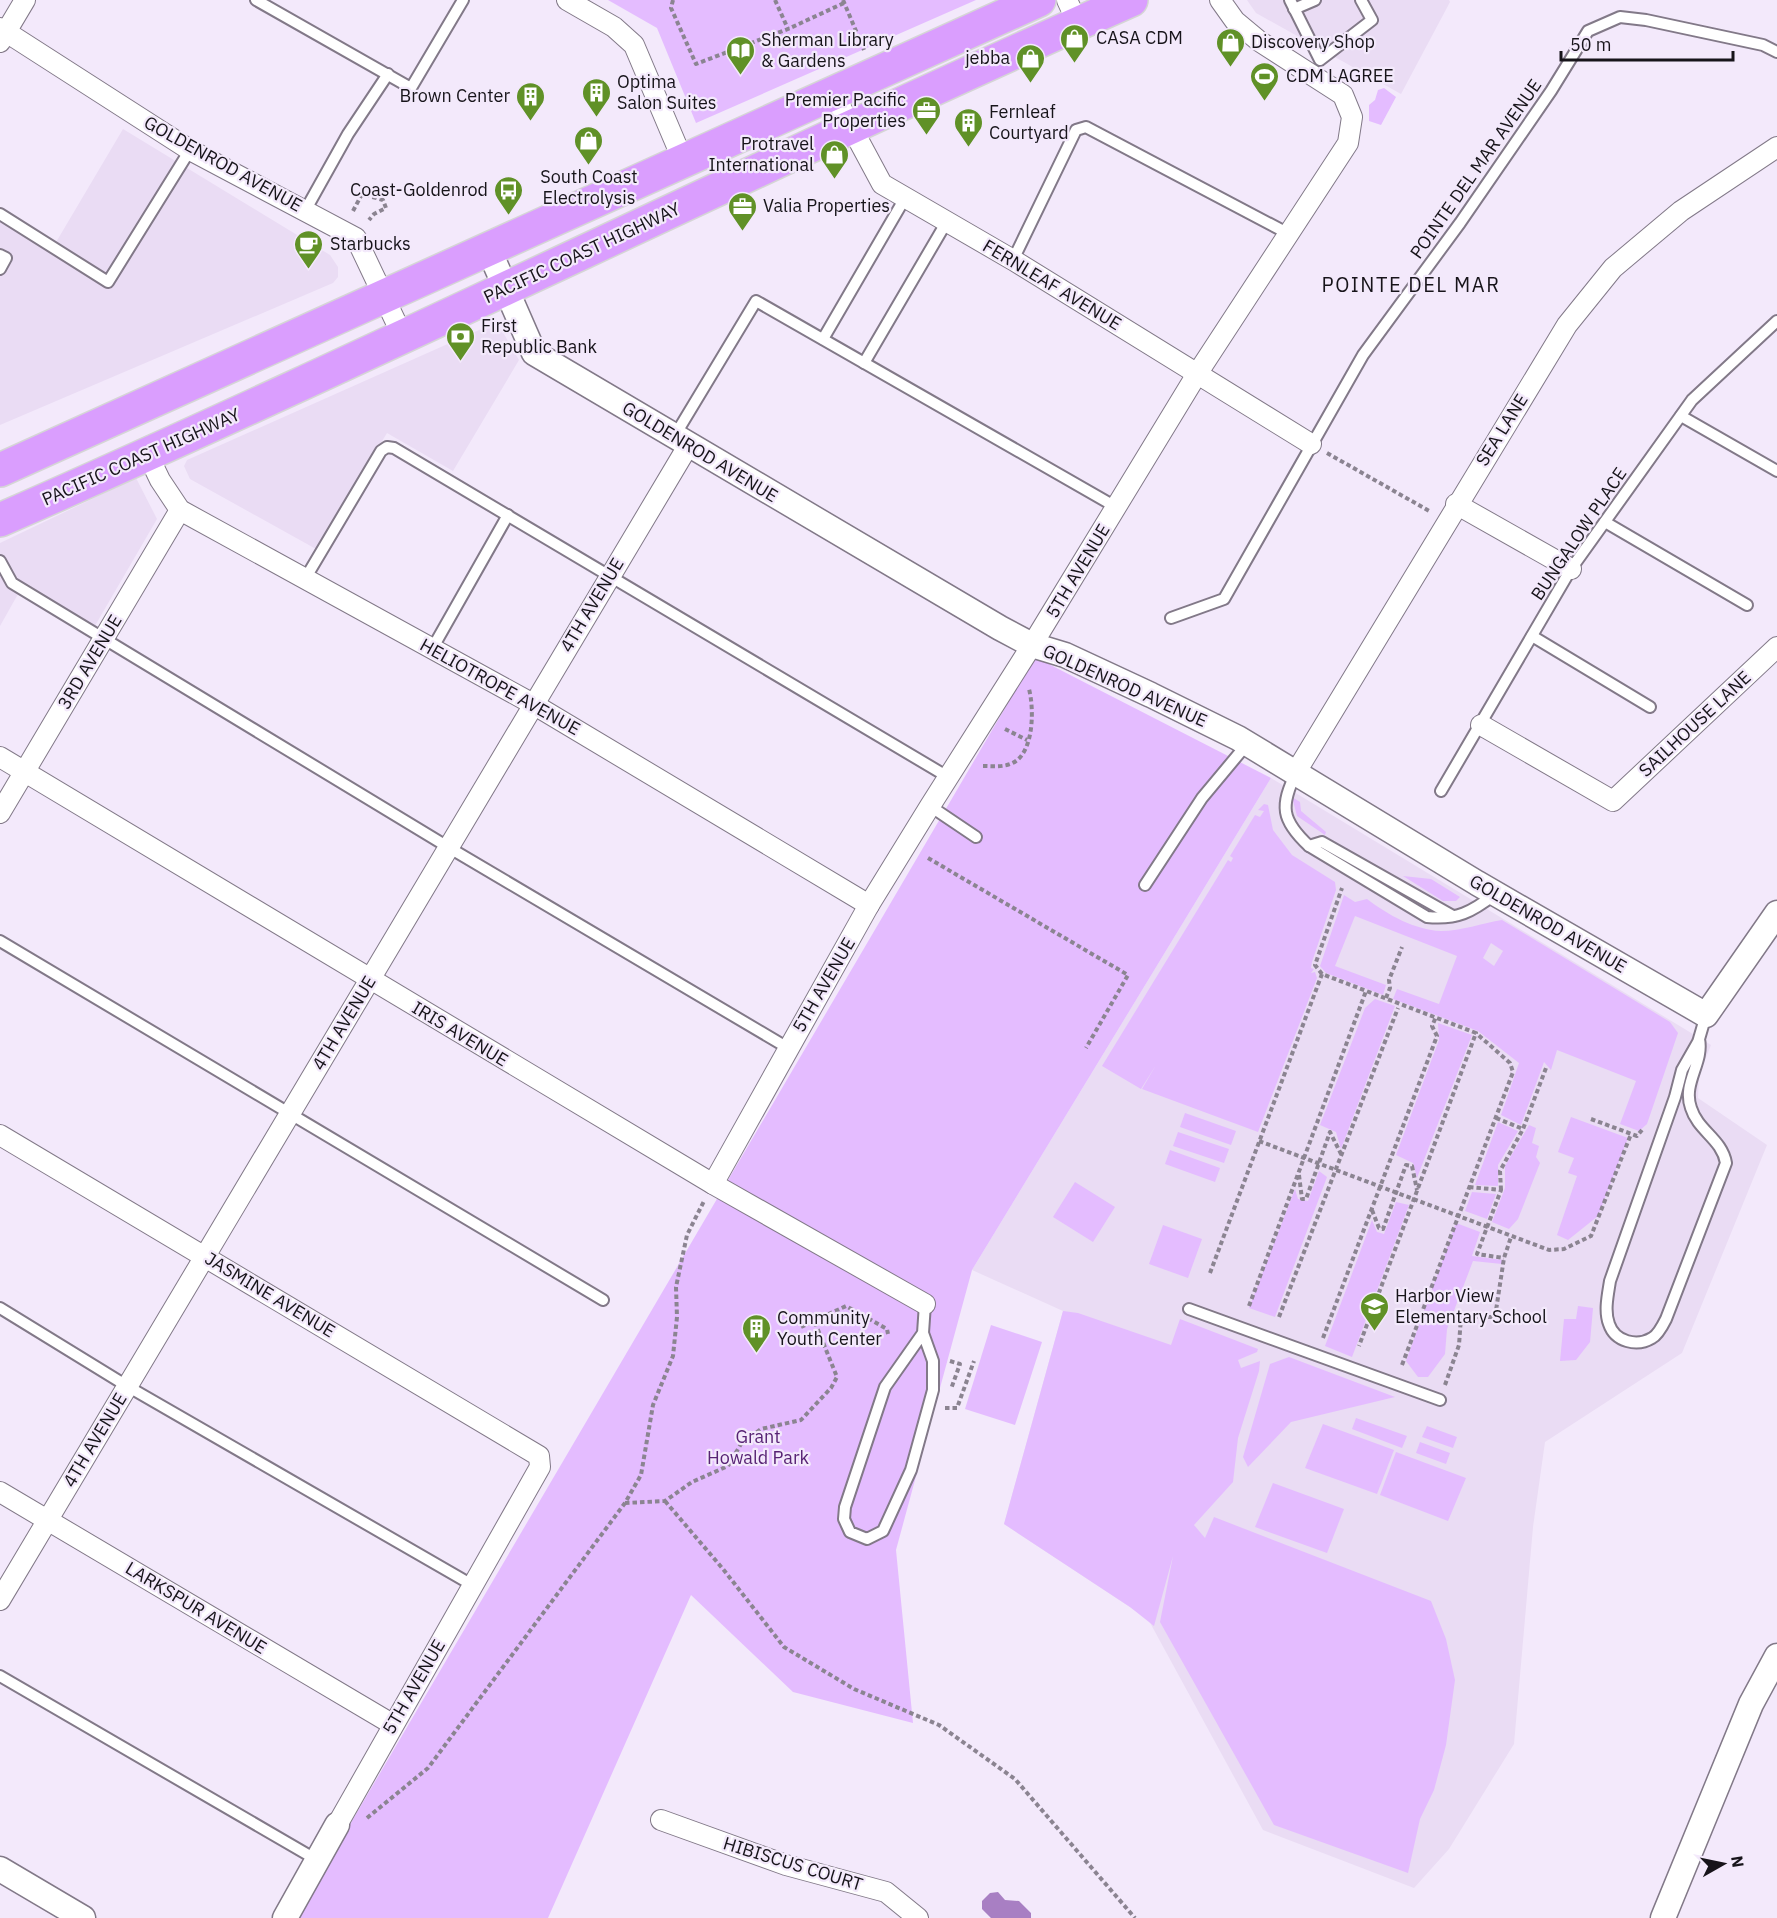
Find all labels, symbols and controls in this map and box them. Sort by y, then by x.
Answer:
shop icon: CASA CDM [1059,22,1091,64]
scale bar [1561,24,1734,62]
place label: CASA CDM [1096,26,1183,49]
shop icon: Discovery Shop [1214,26,1246,68]
place label: Sherman Library & Gardens [761,28,894,72]
place label: Discovery Shop [1251,30,1375,53]
text: 50 m [1570,33,1612,56]
library icon: Sherman Library & Gardens [724,34,756,76]
shop icon: jebba [1015,42,1047,84]
place label: jebba [965,46,1010,69]
sports icon: CDM LAGREE [1249,60,1281,102]
place label: CDM LAGREE [1286,64,1394,87]
place label: Optima Salon Suites [617,70,717,114]
street label: POINTE DEL MAR AVENUE [1405,74,1546,263]
building icon: Optima Salon Suites [580,76,612,118]
building icon: Brown Center [515,80,547,122]
place label: Brown Center [399,84,510,107]
place label: Premier Pacific Properties [785,88,906,132]
office icon: Premier Pacific Properties [911,94,943,136]
place label: Fernleaf Courtyard [989,100,1069,144]
building icon: Fernleaf Courtyard [952,106,984,148]
street label: GOLDENROD AVENUE [140,110,307,217]
shop icon: South Coast Electrolysis [573,124,605,166]
place label: Protravel International [708,132,814,176]
shop icon: Protravel International [819,138,851,180]
place label: South Coast Electrolysis [540,165,638,209]
bus stop icon: Coast-Goldenrod [493,174,525,216]
place label: Coast-Goldenrod [350,178,488,201]
office icon: Valia Properties [726,190,758,232]
place label: Valia Properties [763,194,890,217]
street label: PACIFIC COAST HIGHWAY [480,197,684,308]
cafe icon: Starbucks [293,228,325,270]
place label: Starbucks [330,232,411,255]
street label: FERNLEAF AVENUE [979,234,1126,335]
district label: POINTE DEL MAR [1322,271,1500,298]
place label: First Republic Bank [481,314,598,358]
bank icon: First Republic Bank [444,320,476,362]
street label: SEA LANE [1470,389,1533,470]
street label: GOLDENROD AVENUE [618,396,782,507]
street label: PACIFIC COAST HIGHWAY [38,402,244,511]
street label: BUNGALOW PLACE [1526,463,1632,605]
street label: 5TH AVENUE [1040,519,1115,622]
street label: 4TH AVENUE [554,553,629,656]
street label: 3RD AVENUE [52,610,127,713]
street label: HELIOTROPE AVENUE [416,633,584,740]
street label: GOLDENROD AVENUE [1039,639,1211,732]
street label: SAILHOUSE LANE [1634,666,1756,782]
street label: GOLDENROD AVENUE [1466,869,1631,978]
street label: 5TH AVENUE [787,933,860,1036]
street label: 4TH AVENUE [306,971,381,1074]
street label: IRIS AVENUE [408,996,513,1071]
street label: JASMINE AVENUE [201,1247,340,1343]
place label: Harbor View Elementary School [1395,1284,1547,1328]
school or university icon: Harbor View Elementary School [1358,1290,1390,1332]
place label: Community Youth Center [777,1306,882,1350]
building icon: Community Youth Center [740,1312,772,1354]
street label: 4TH AVENUE [57,1388,132,1491]
park label: Grant Howald Park [707,1425,810,1469]
street label: LARKSPUR AVENUE [121,1556,271,1659]
street label: 5TH AVENUE [377,1635,450,1738]
street label: HIBISCUS COURT [721,1831,866,1896]
north arrow [1693,1834,1753,1894]
text: N [1727,1854,1749,1869]

